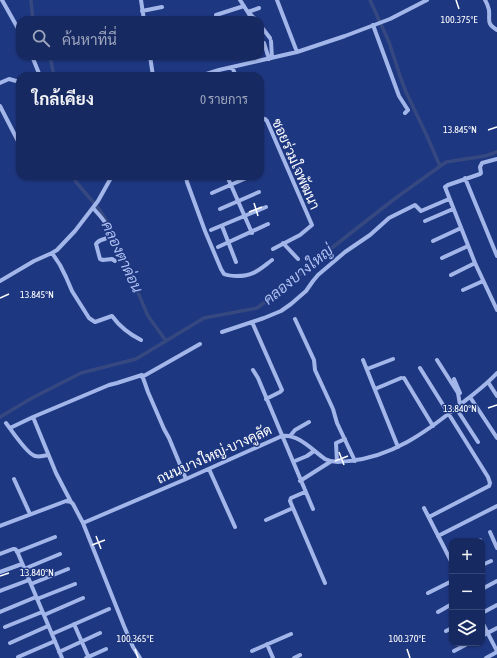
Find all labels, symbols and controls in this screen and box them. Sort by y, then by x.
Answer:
text: 100.375°E [441,14,478,25]
search box [16,16,264,60]
icon: search [30,27,52,49]
text: ค้นหาที่นี่ [62,31,117,48]
text: ใกล้เคียง [32,89,94,109]
text: 0 รายการ [200,92,248,107]
street label: ซอยร่วมใจพัฒนา [269,116,323,212]
text: 13.845°N [443,124,477,135]
water label: คลองตาด่อน [98,218,148,296]
water label: คลองบางใหญ่ [259,240,337,309]
text: 13.845°N [20,289,54,300]
text: 13.840°N [443,403,477,414]
street label: ถนนบางใหญ่-บางคูลัด [154,421,275,488]
map controls [449,538,485,646]
button: + [449,538,485,574]
text: 13.840°N [20,567,54,578]
button: − [449,574,485,610]
button: layers [449,610,485,646]
text: 100.365°E [117,633,154,644]
text: 100.370°E [389,633,426,644]

